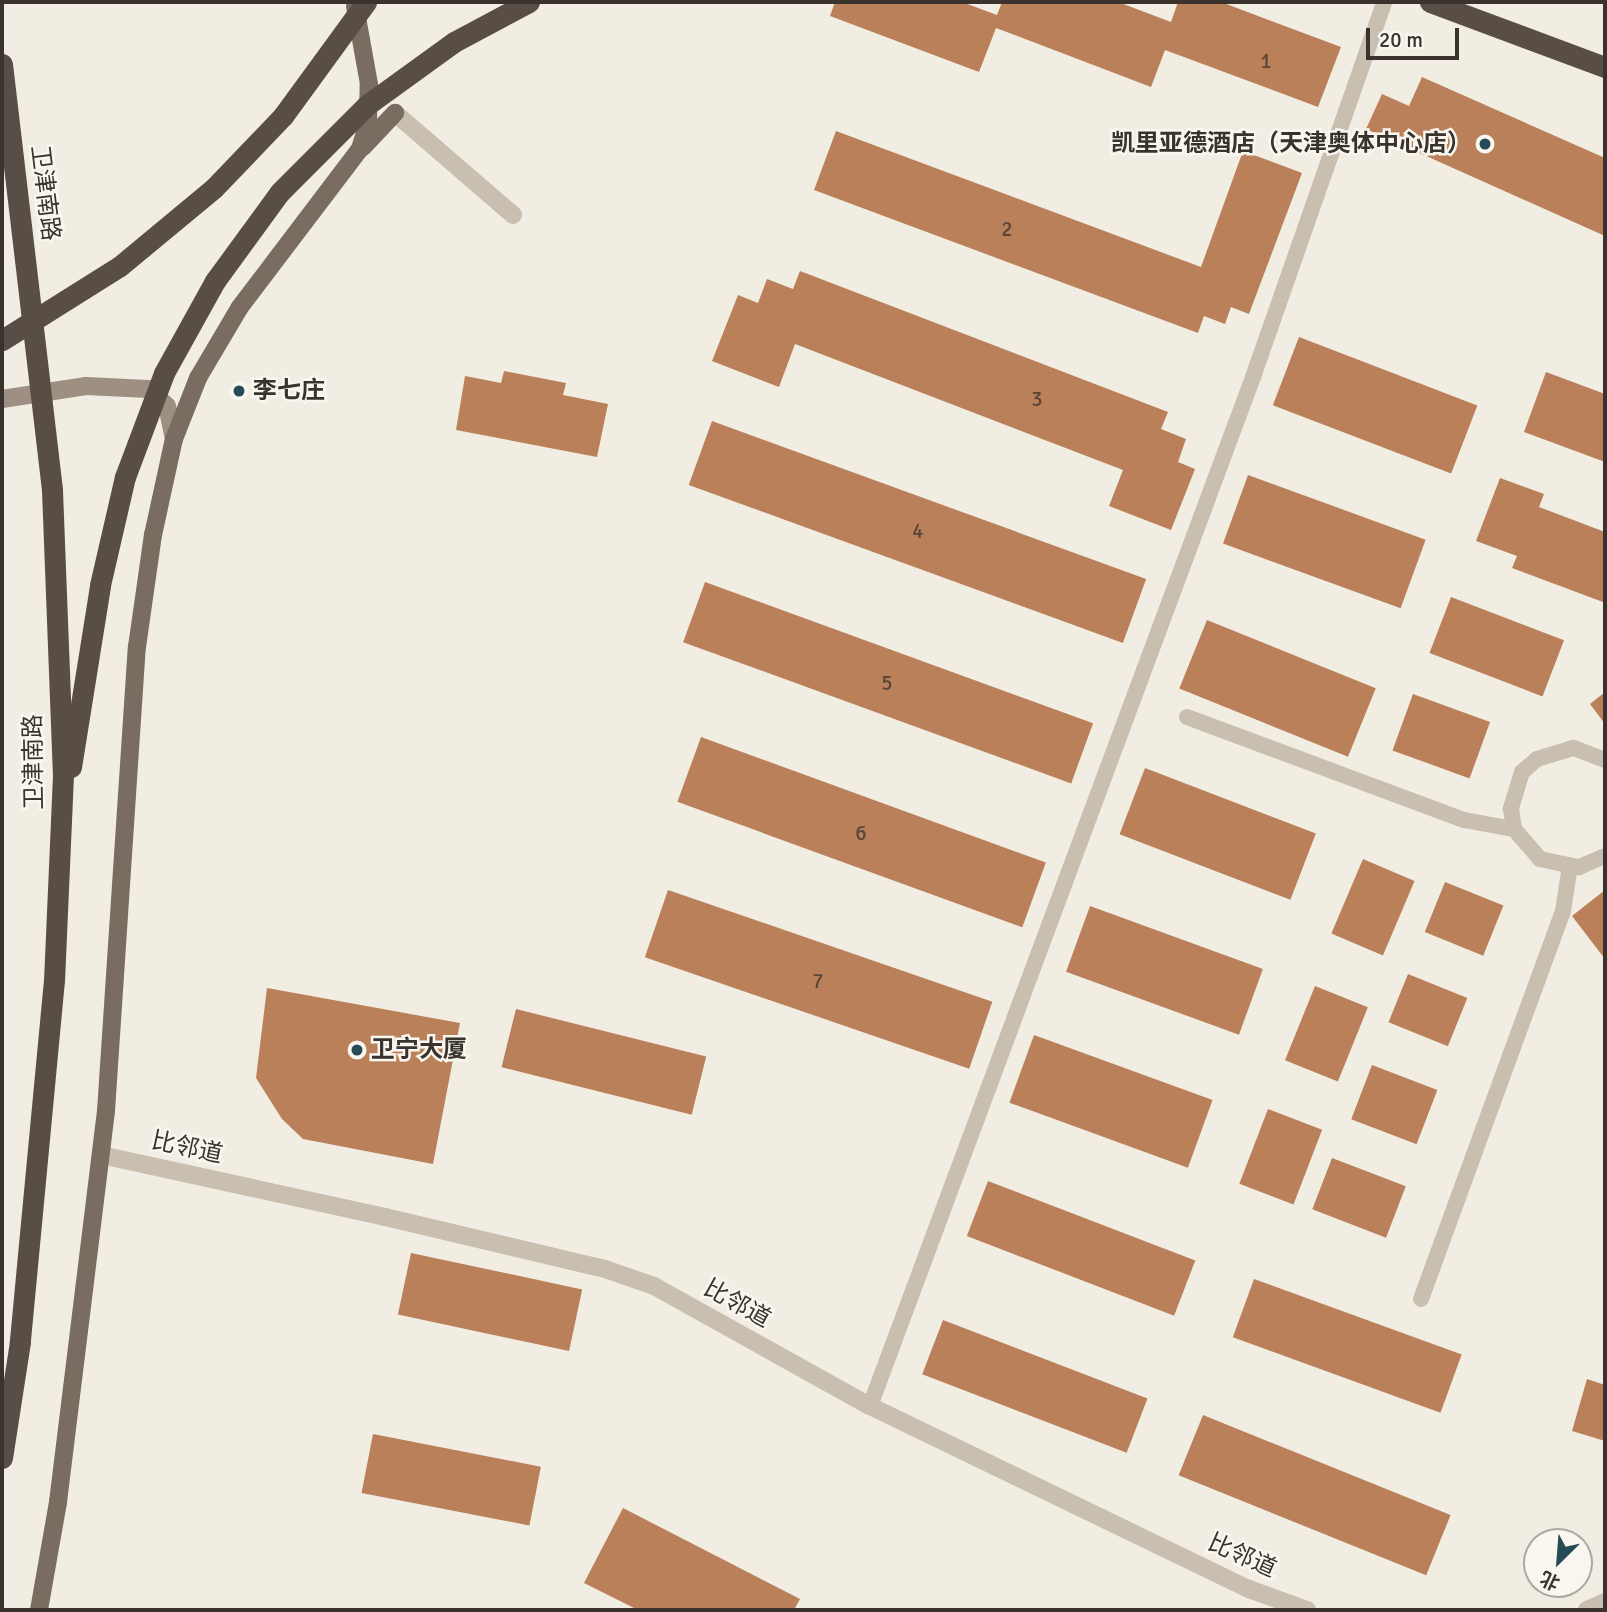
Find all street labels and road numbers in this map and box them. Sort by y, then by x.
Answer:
street label: 卫津南路 [25,144,65,242]
street label: 卫津南路 [19,714,49,810]
street label: 比邻道 [149,1126,225,1170]
street label: 比邻道 [699,1274,775,1334]
street label: 比邻道 [1203,1528,1281,1584]

